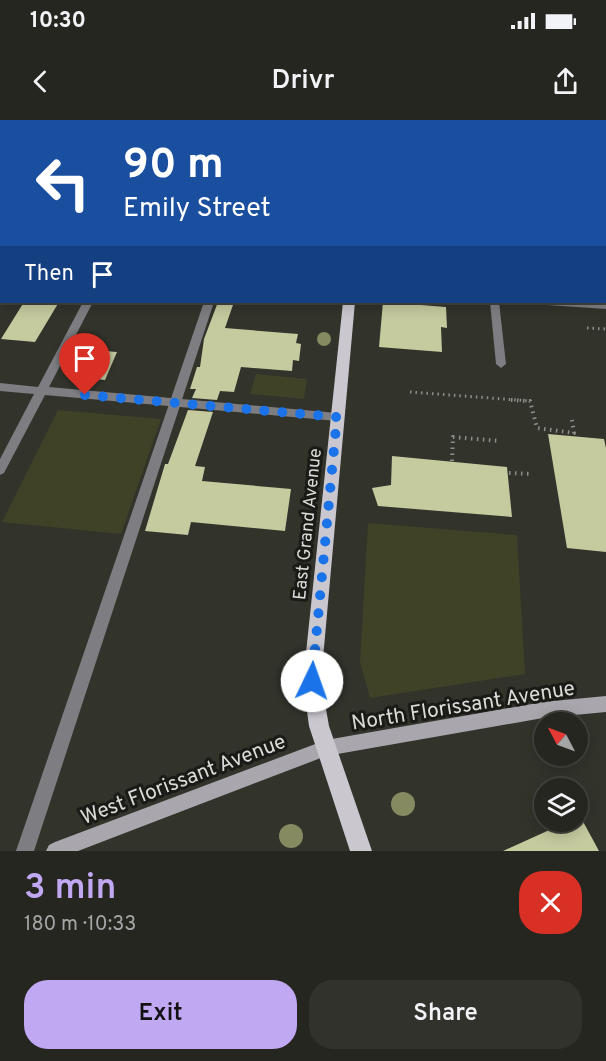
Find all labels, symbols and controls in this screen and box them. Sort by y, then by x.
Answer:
text: 10:30 [30,8,86,35]
text: Drivr [271,64,335,98]
icon: back [24,65,57,98]
icon: share [549,65,582,98]
text: 90 m [123,140,224,193]
icon: left [24,144,102,222]
text: Emily Street [123,192,271,226]
icon: arrive [86,258,119,291]
text: Then [24,261,74,288]
pin [59,333,110,395]
icon: arrive [68,342,101,375]
street label: East Grand Avenue [289,447,328,601]
position arrow [280,649,344,713]
street label: North Florissant Avenue [349,675,577,738]
north arrow [534,712,588,766]
map controls [534,712,588,832]
street label: West Florissant Avenue [77,729,290,832]
button: layers [534,778,588,832]
text: 3 min [24,866,116,912]
button: close [519,871,582,934]
text: 180 m · 10:33 [24,912,136,938]
button: Exit [24,980,297,1049]
button: Share [309,980,582,1049]

